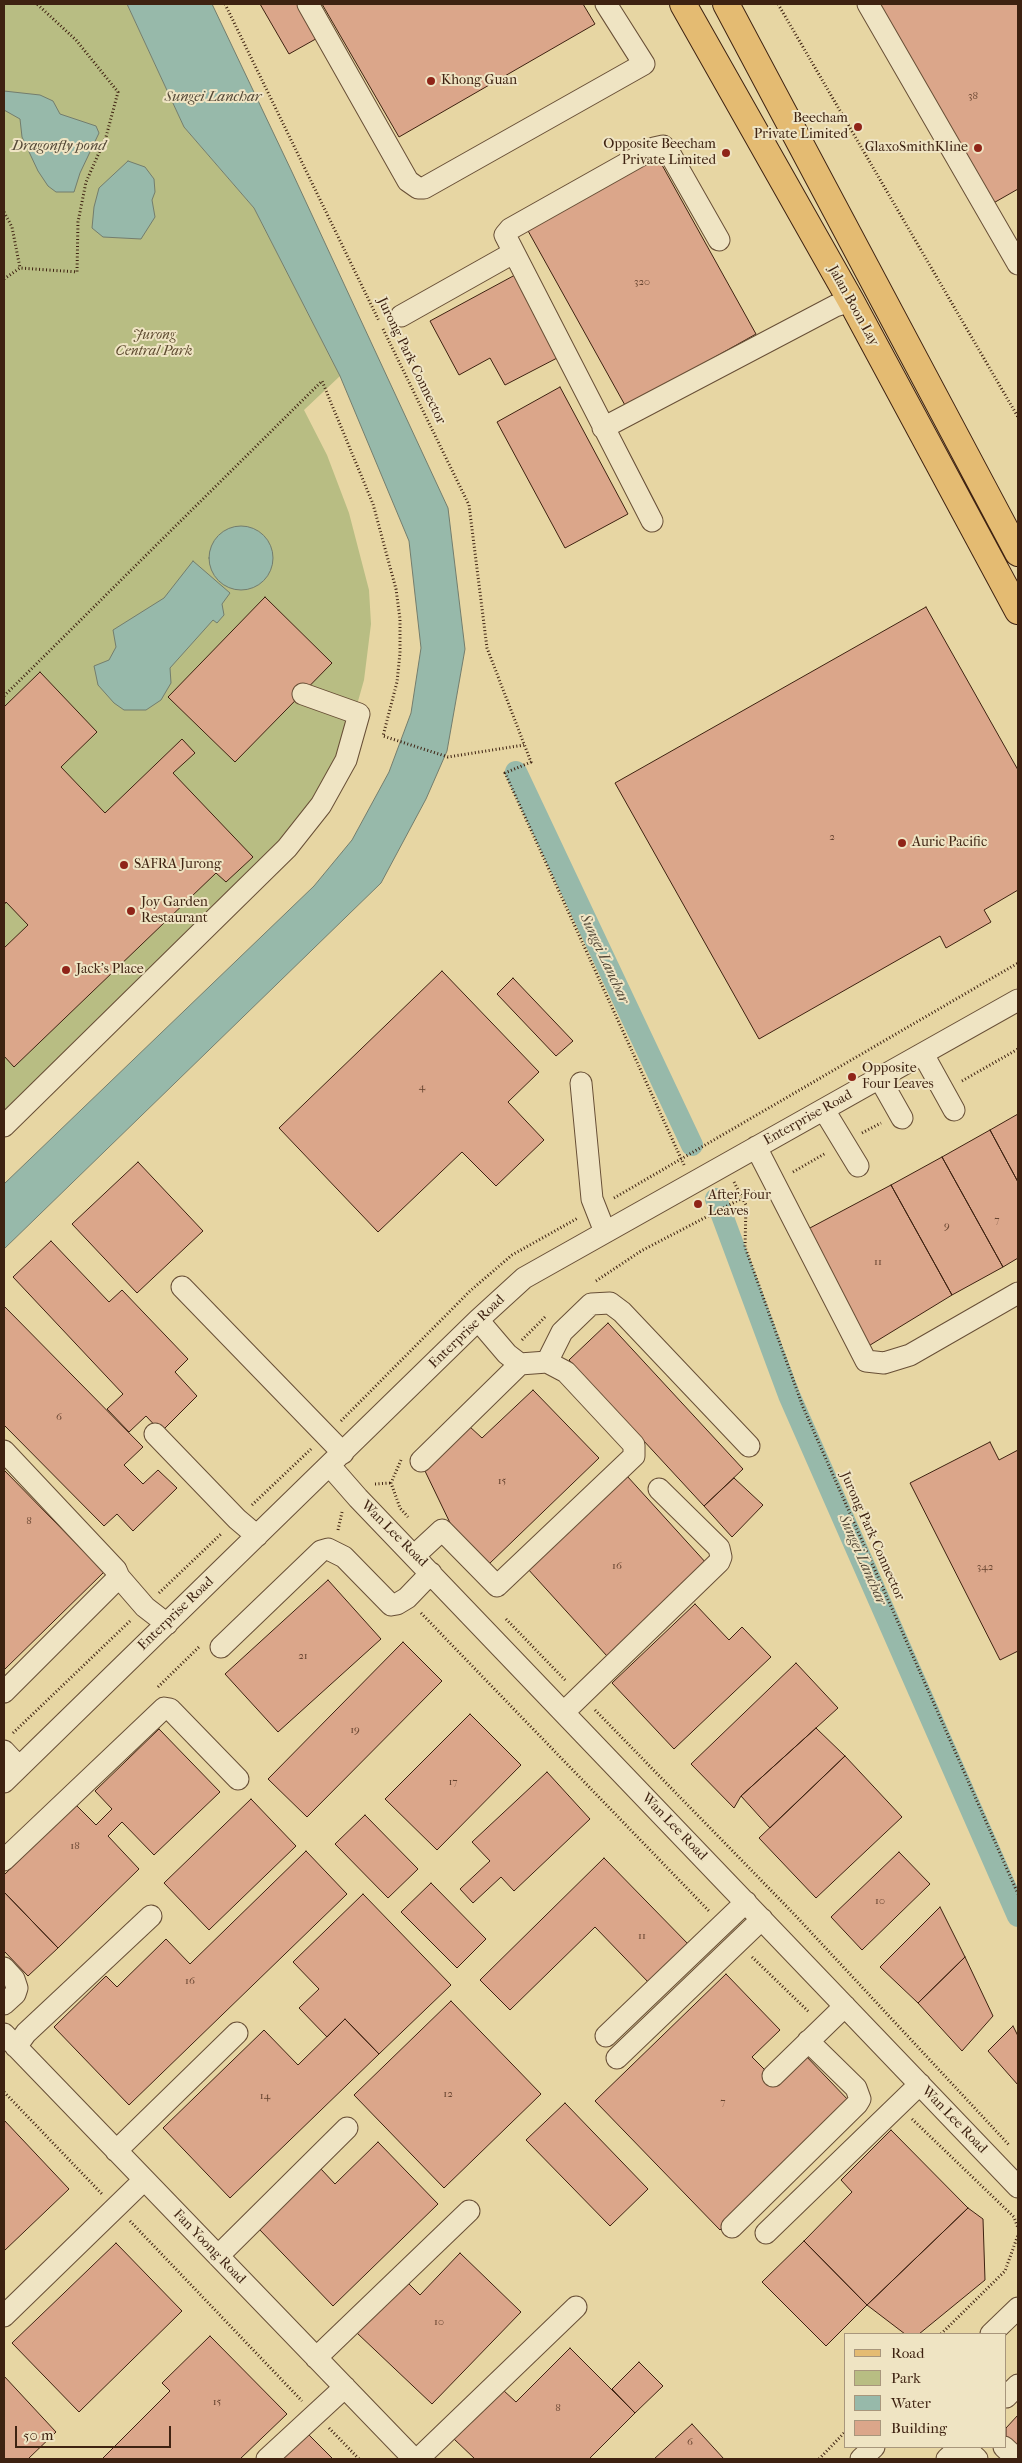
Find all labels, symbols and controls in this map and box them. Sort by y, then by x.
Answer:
place label: Khong Guan [441,73,517,89]
marker: Khong Guan [425,75,437,87]
water label: Sungei Lanchar [165,88,261,106]
house number: 38 [968,89,978,103]
place label: Beecham Private Limited [754,111,848,144]
marker: Beecham Private Limited [852,121,864,133]
water label: Dragonfly pond [12,137,106,155]
place label: Opposite Beecham Private Limited [603,137,716,170]
place label: GlaxoSmithKline [865,140,968,156]
marker: GlaxoSmithKline [972,142,984,154]
marker: Opposite Beecham Private Limited [720,147,732,159]
street label: Jalan Boon Lay [824,263,882,349]
house number: 320 [634,275,650,289]
street label: Jurong Park Connector [373,295,449,427]
park label: Jurong Central Park [116,328,192,361]
house number: 2 [829,830,835,844]
place label: Auric Pacific [912,835,987,851]
marker: Auric Pacific [896,837,908,849]
place label: SAFRA Jurong [134,857,221,873]
marker: SAFRA Jurong [118,859,130,871]
place label: Joy Garden Restaurant [141,895,208,928]
marker: Joy Garden Restaurant [125,905,137,917]
water label: Sungei Lanchar [575,911,633,1007]
place label: Jack's Place [76,962,144,978]
marker: Jack's Place [60,964,72,976]
place label: Opposite Four Leaves [862,1061,934,1094]
marker: Opposite Four Leaves [846,1071,858,1083]
house number: 4 [419,1080,425,1094]
street label: Enterprise Road [761,1087,855,1149]
place label: After Four Leaves [708,1188,771,1220]
marker: After Four Leaves [692,1198,704,1210]
house number: 7 [994,1213,1000,1227]
house number: 9 [944,1219,950,1233]
house number: 11 [874,1255,882,1269]
street label: Enterprise Road [426,1292,508,1372]
house number: 6 [56,1410,62,1424]
street label: Jurong Park Connector [836,1469,908,1603]
house number: 15 [498,1474,506,1488]
street label: Wan Lee Road [357,1497,431,1571]
water label: Sungei Lanchar [834,1512,890,1608]
house number: 8 [26,1514,32,1528]
house number: 16 [612,1559,622,1573]
house number: 342 [977,1560,993,1574]
street label: Enterprise Road [135,1574,217,1654]
house number: 21 [298,1649,308,1663]
house number: 19 [350,1723,360,1737]
house number: 17 [448,1775,458,1789]
street label: Wan Lee Road [638,1790,710,1864]
house number: 18 [70,1839,80,1853]
house number: 10 [875,1894,885,1908]
house number: 11 [638,1929,646,1943]
house number: 16 [185,1974,195,1988]
street label: Wan Lee Road [918,2083,990,2157]
house number: 12 [443,2087,453,2101]
house number: 14 [260,2089,270,2103]
house number: 7 [720,2095,726,2109]
street label: Fan Yoong Road [169,2206,249,2288]
house number: 10 [434,2315,444,2329]
legend [844,2333,1007,2448]
text: Road [891,2344,924,2362]
text: Park [891,2369,921,2387]
text: Water [891,2394,931,2412]
house number: 15 [213,2395,221,2409]
house number: 8 [555,2401,561,2415]
scale bar [18,2416,174,2448]
text: Building [891,2419,947,2437]
text: 50 m [23,2426,53,2444]
house number: 6 [687,2435,693,2449]

